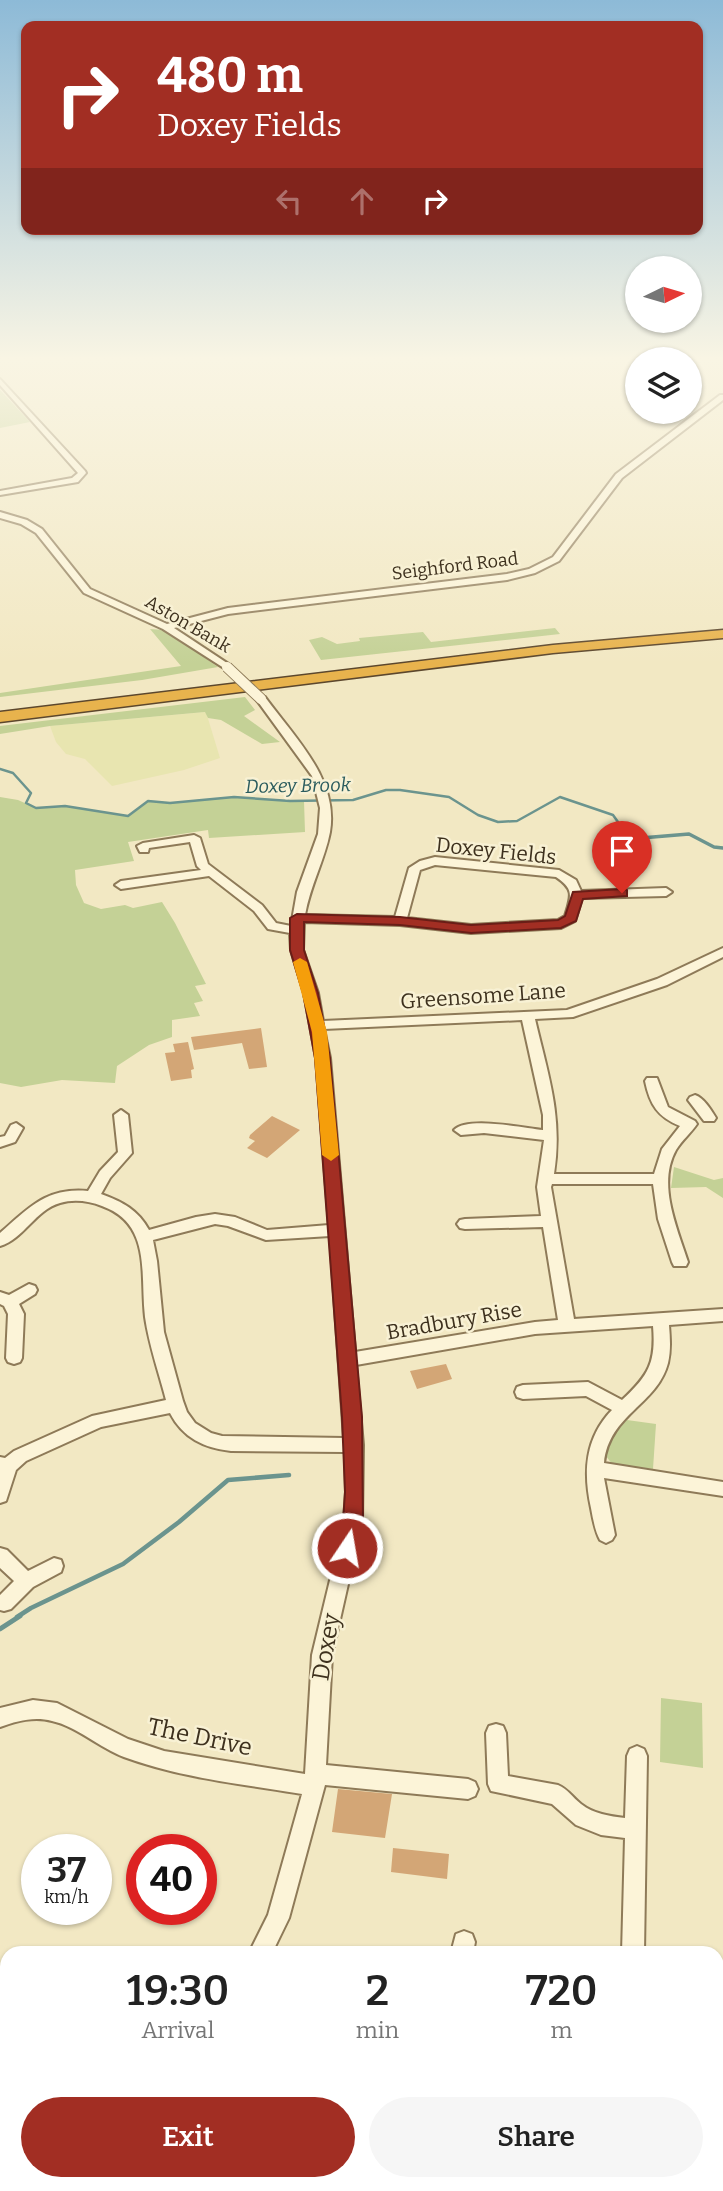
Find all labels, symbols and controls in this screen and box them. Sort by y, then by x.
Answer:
text: 480 m [157,46,303,105]
icon: right [42,49,133,140]
text: Doxey Fields [157,106,342,144]
icon: left [270,182,308,220]
icon: ahead [343,182,381,220]
icon: right [416,182,454,220]
north arrow [625,256,702,332]
map controls [625,256,702,424]
button: layers [625,347,702,424]
street label: Seighford Road [390,547,520,585]
street label: Aston Bank [141,591,235,658]
water label: Doxey Brook [245,773,352,798]
pin [592,821,652,893]
street label: Doxey Fields [434,832,558,870]
icon: arrive [603,832,641,870]
street label: Greensome Lane [399,977,567,1015]
street label: Bradbury Rise [384,1296,524,1346]
position arrow [310,1511,384,1585]
street label: Doxey [306,1611,346,1683]
street label: The Drive [145,1712,255,1762]
speed limit sign: 40 [126,1834,217,1925]
text: 37 [47,1849,86,1891]
text: km/h [44,1886,89,1908]
text: 19:30 [126,1966,229,2016]
text: 2 [366,1966,389,2016]
text: 720 [525,1966,598,2016]
text: Arrival [141,2016,214,2044]
text: min [356,2016,399,2044]
text: m [551,2016,572,2044]
button: Exit [21,2097,355,2177]
button: Share [369,2097,703,2177]

